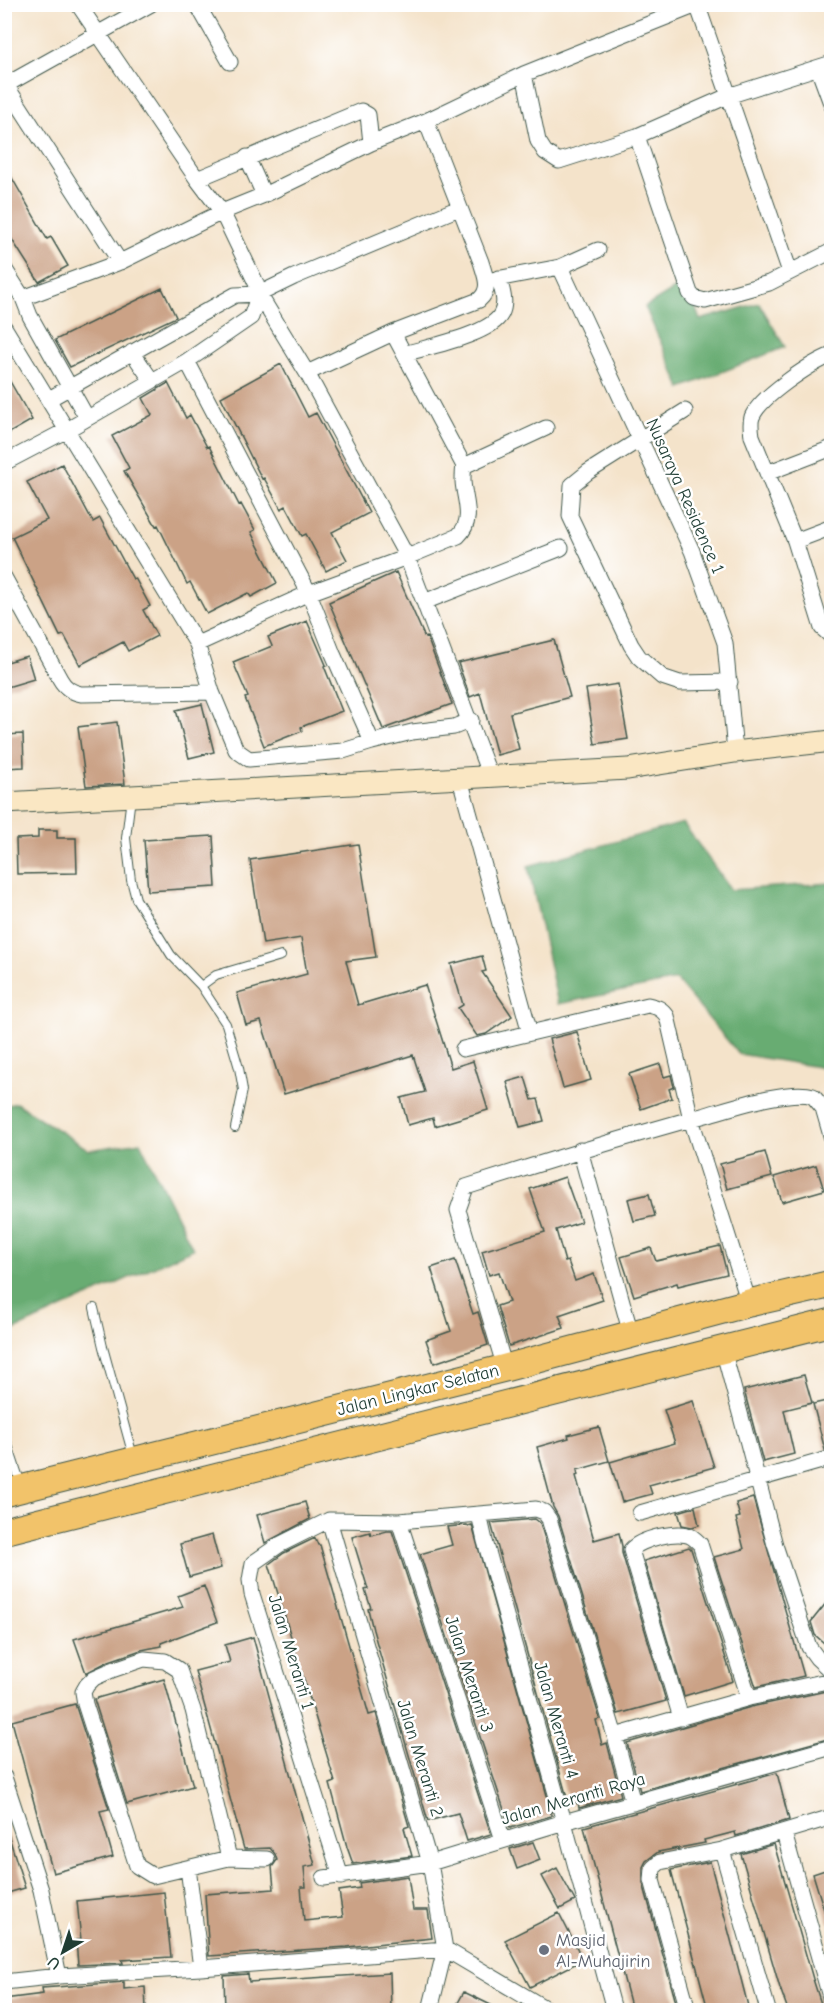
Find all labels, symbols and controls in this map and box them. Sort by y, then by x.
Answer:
street label: Nusaraya Residence 1 [641,415,729,577]
street label: Jalan Lingkar Selatan [335,1360,501,1420]
street label: Jalan Meranti 1 [264,1592,318,1712]
street label: Jalan Meranti 3 [440,1613,498,1735]
street label: Jalan Meranti 4 [529,1659,583,1781]
street label: Jalan Meranti 2 [392,1697,448,1819]
street label: Jalan Meranti Raya [499,1768,647,1830]
north arrow [33,1922,93,1982]
place label: Masjid Al-Muhajirin [556,1930,650,1972]
marker: Masjid Al-Muhajirin [537,1943,551,1957]
text: U [44,1953,64,1973]

